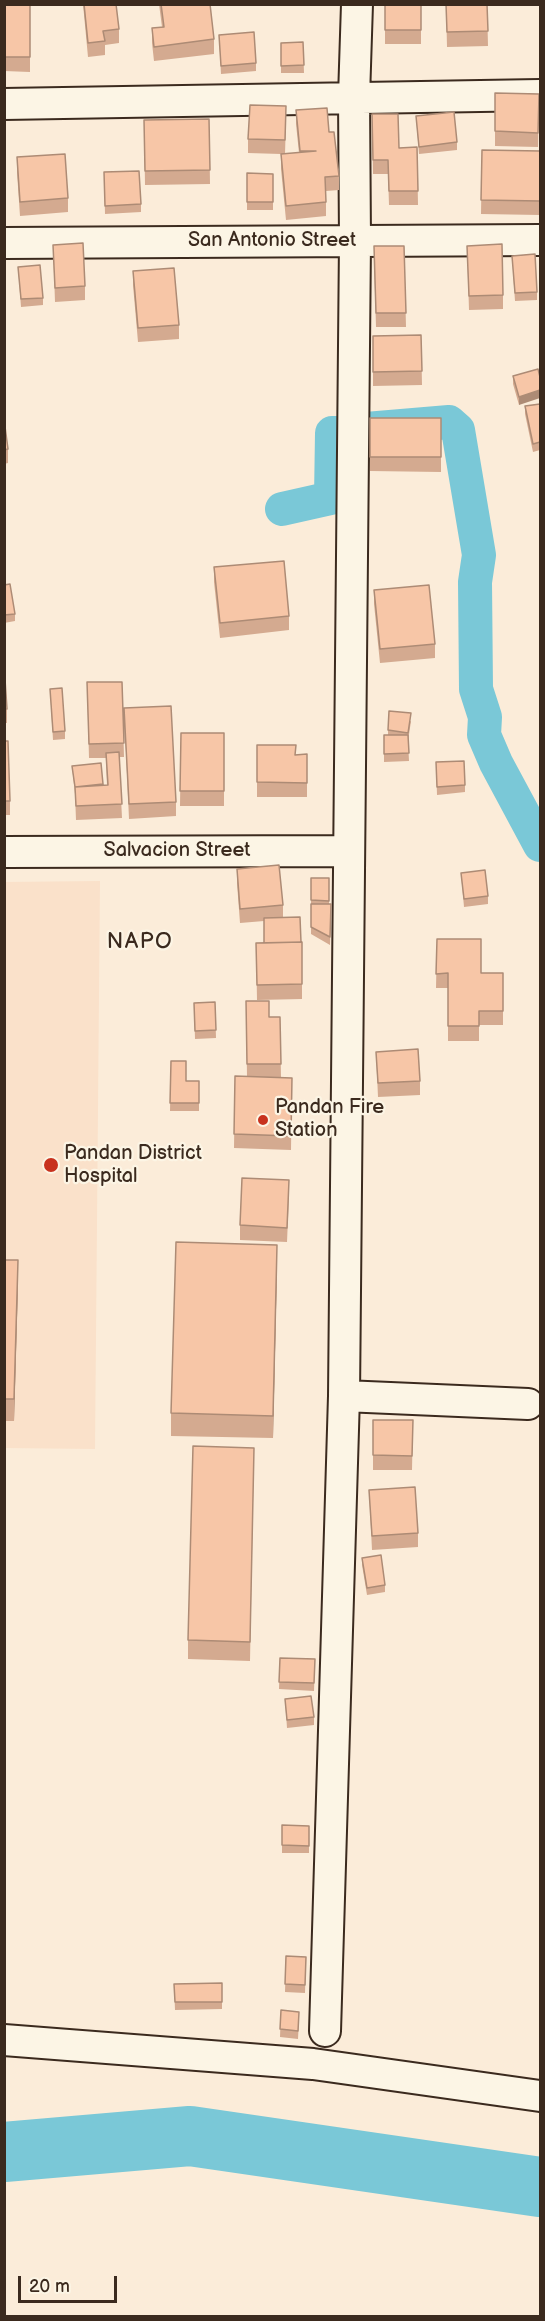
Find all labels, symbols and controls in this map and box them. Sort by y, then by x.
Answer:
street label: San Antonio Street [188,229,356,253]
street label: Salvacion Street [104,839,250,863]
district label: NAPO [107,929,173,955]
place label: Pandan Fire Station [275,1096,384,1143]
marker: Pandan Fire Station [256,1113,270,1127]
place label: Pandan District Hospital [64,1142,202,1189]
marker: Pandan District Hospital [42,1156,60,1174]
scale bar [21,2264,120,2302]
text: 20 m [29,2276,70,2297]

